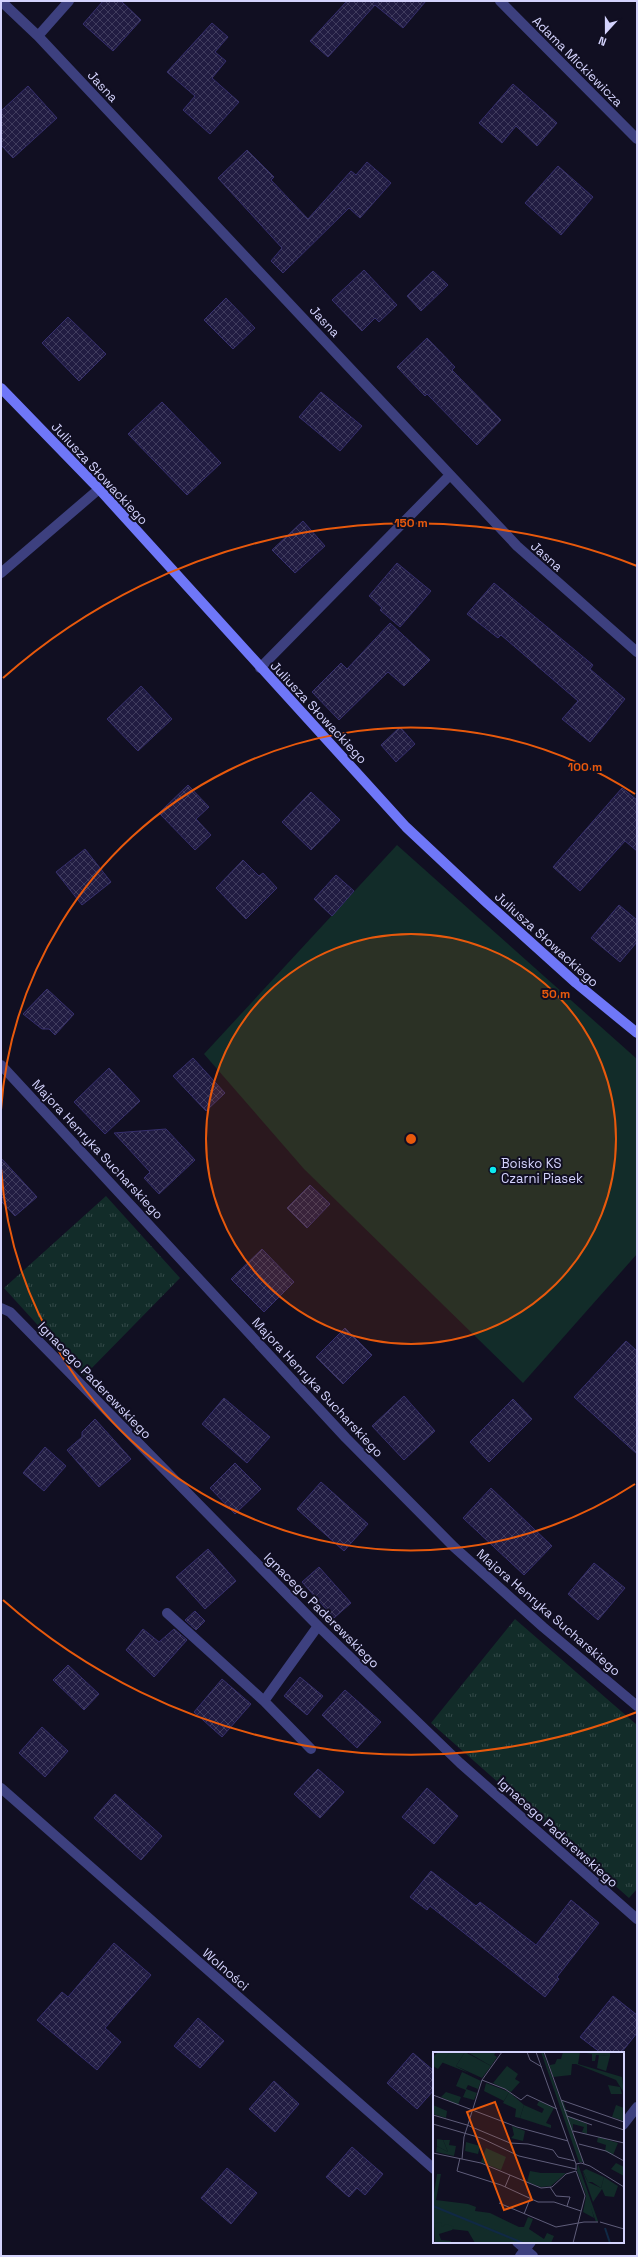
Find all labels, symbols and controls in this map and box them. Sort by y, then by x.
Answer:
street label: Adama Mickiewicza [529,12,627,111]
north arrow [586,12,626,52]
text: N [596,33,608,49]
street label: Jasna [84,67,122,106]
street label: Jasna [306,302,344,341]
street label: Juliusza Słowackiego [48,418,152,528]
text: 150 m [394,515,428,531]
street label: Jasna [527,538,567,575]
street label: Juliusza Słowackiego [267,657,371,767]
text: 100 m [568,759,602,775]
street label: Juliusza Słowackiego [491,888,602,991]
text: 50 m [542,986,570,1002]
street label: Majora Henryka Sucharskiego [28,1076,167,1223]
centre of rings [404,1132,418,1146]
place label: Boisko KS Czarni Piasek [501,1155,583,1187]
marker: Boisko KS Czarni Piasek [488,1165,498,1175]
street label: Majora Henryka Sucharskiego [248,1314,387,1461]
street label: Ignacego Paderewskiego [34,1318,155,1443]
street label: Majora Henryka Sucharskiego [473,1545,624,1680]
street label: Ignacego Paderewskiego [260,1549,383,1672]
street label: Ignacego Paderewskiego [494,1774,622,1891]
street label: Wolności [199,1945,252,1994]
inset map [433,2052,624,2243]

